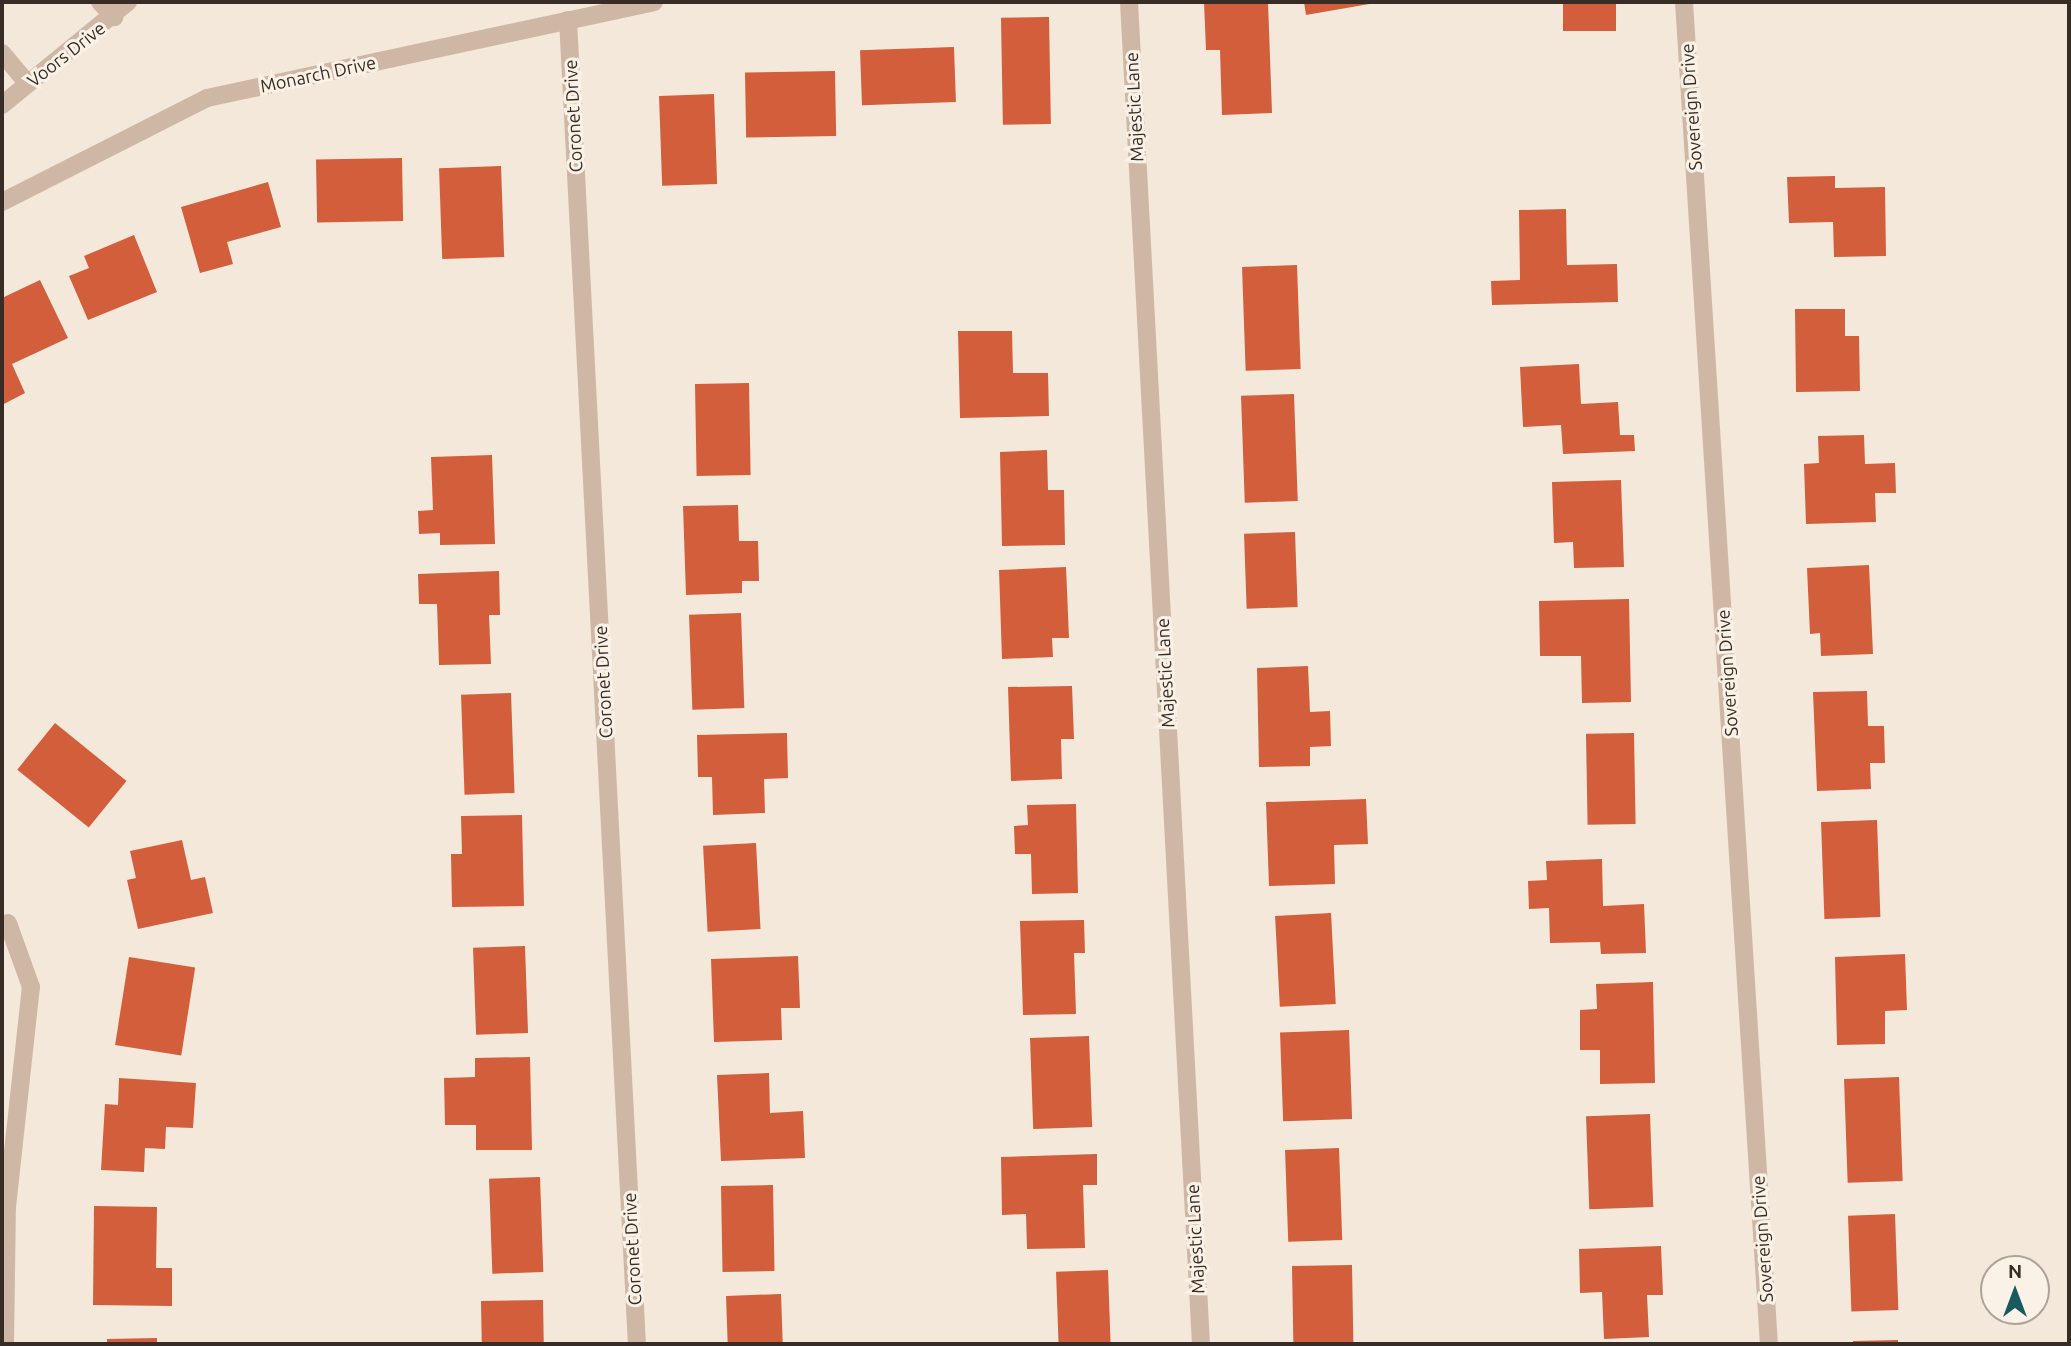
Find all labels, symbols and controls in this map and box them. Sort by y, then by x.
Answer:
street label: Voors Drive [23,17,109,91]
street label: Sovereign Drive [1676,43,1706,171]
street label: Monarch Drive [258,51,378,97]
street label: Majestic Lane [1120,52,1148,162]
street label: Coronet Drive [559,59,587,173]
street label: Sovereign Drive [1712,609,1742,737]
street label: Majestic Lane [1151,618,1179,728]
street label: Coronet Drive [589,625,617,739]
street label: Sovereign Drive [1747,1175,1777,1303]
street label: Majestic Lane [1181,1184,1209,1294]
street label: Coronet Drive [618,1192,646,1306]
north arrow [1980,1255,2050,1325]
text: N [2008,1260,2022,1282]

